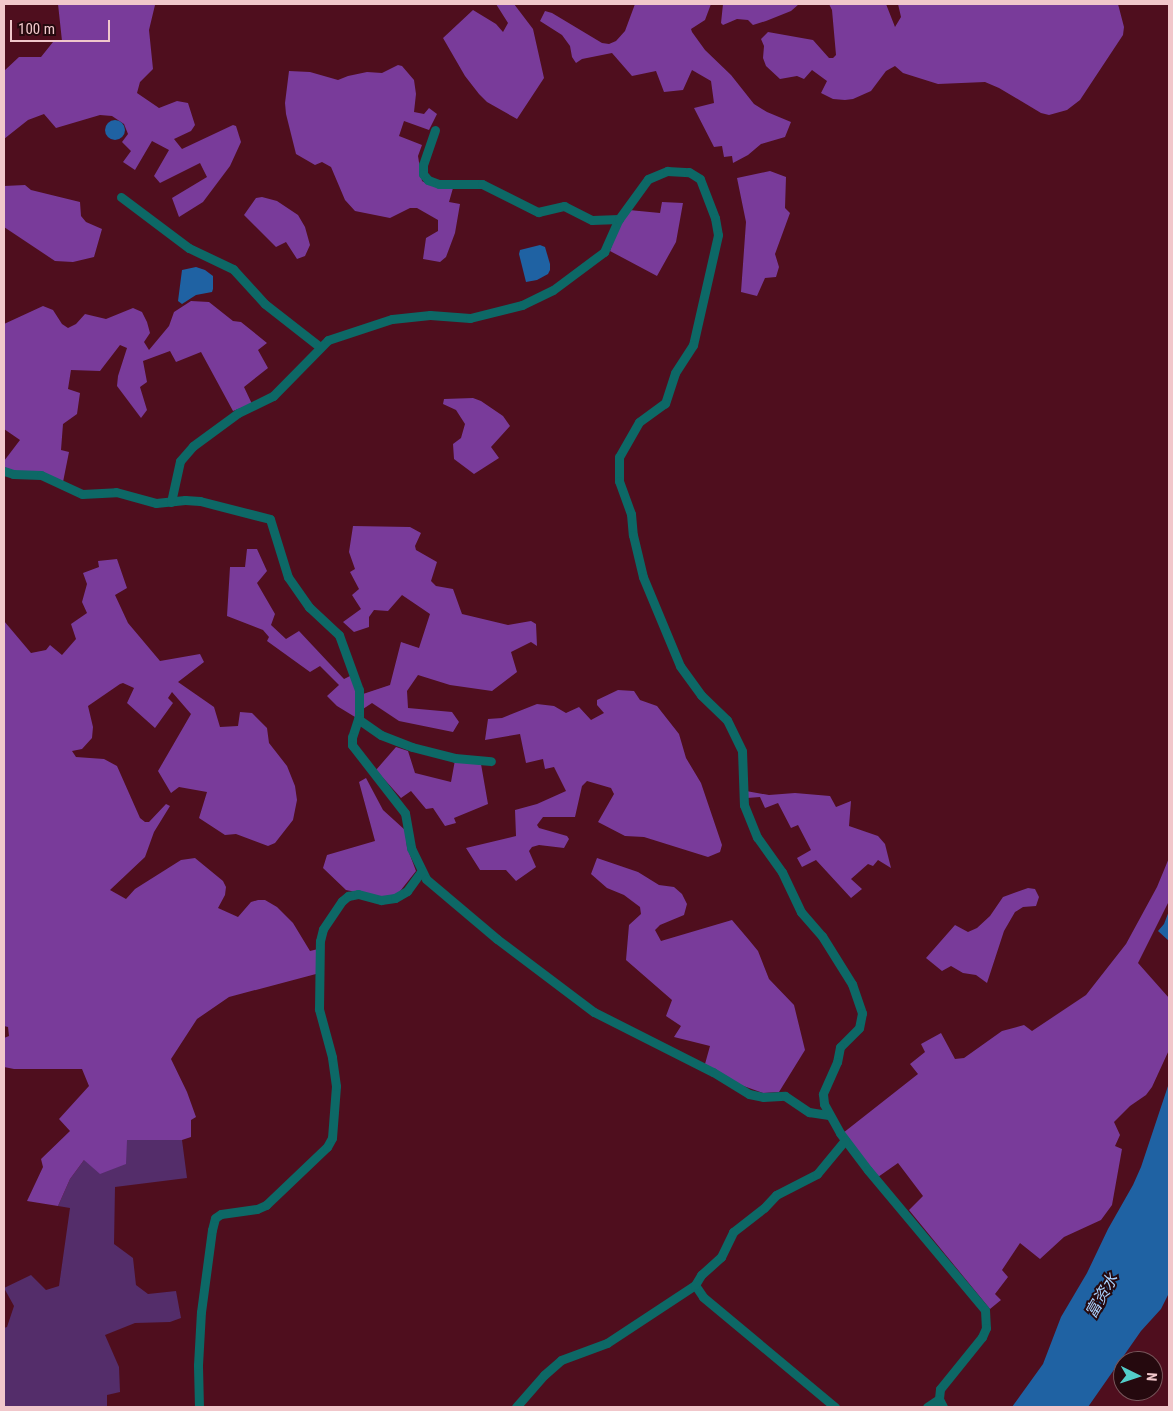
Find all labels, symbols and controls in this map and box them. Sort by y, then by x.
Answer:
scale bar [12,10,112,42]
text: 100 m [18,20,55,38]
water label: 富资水 [1082,1270,1122,1322]
north arrow [1113,1351,1163,1401]
text: N [1144,1372,1160,1382]

